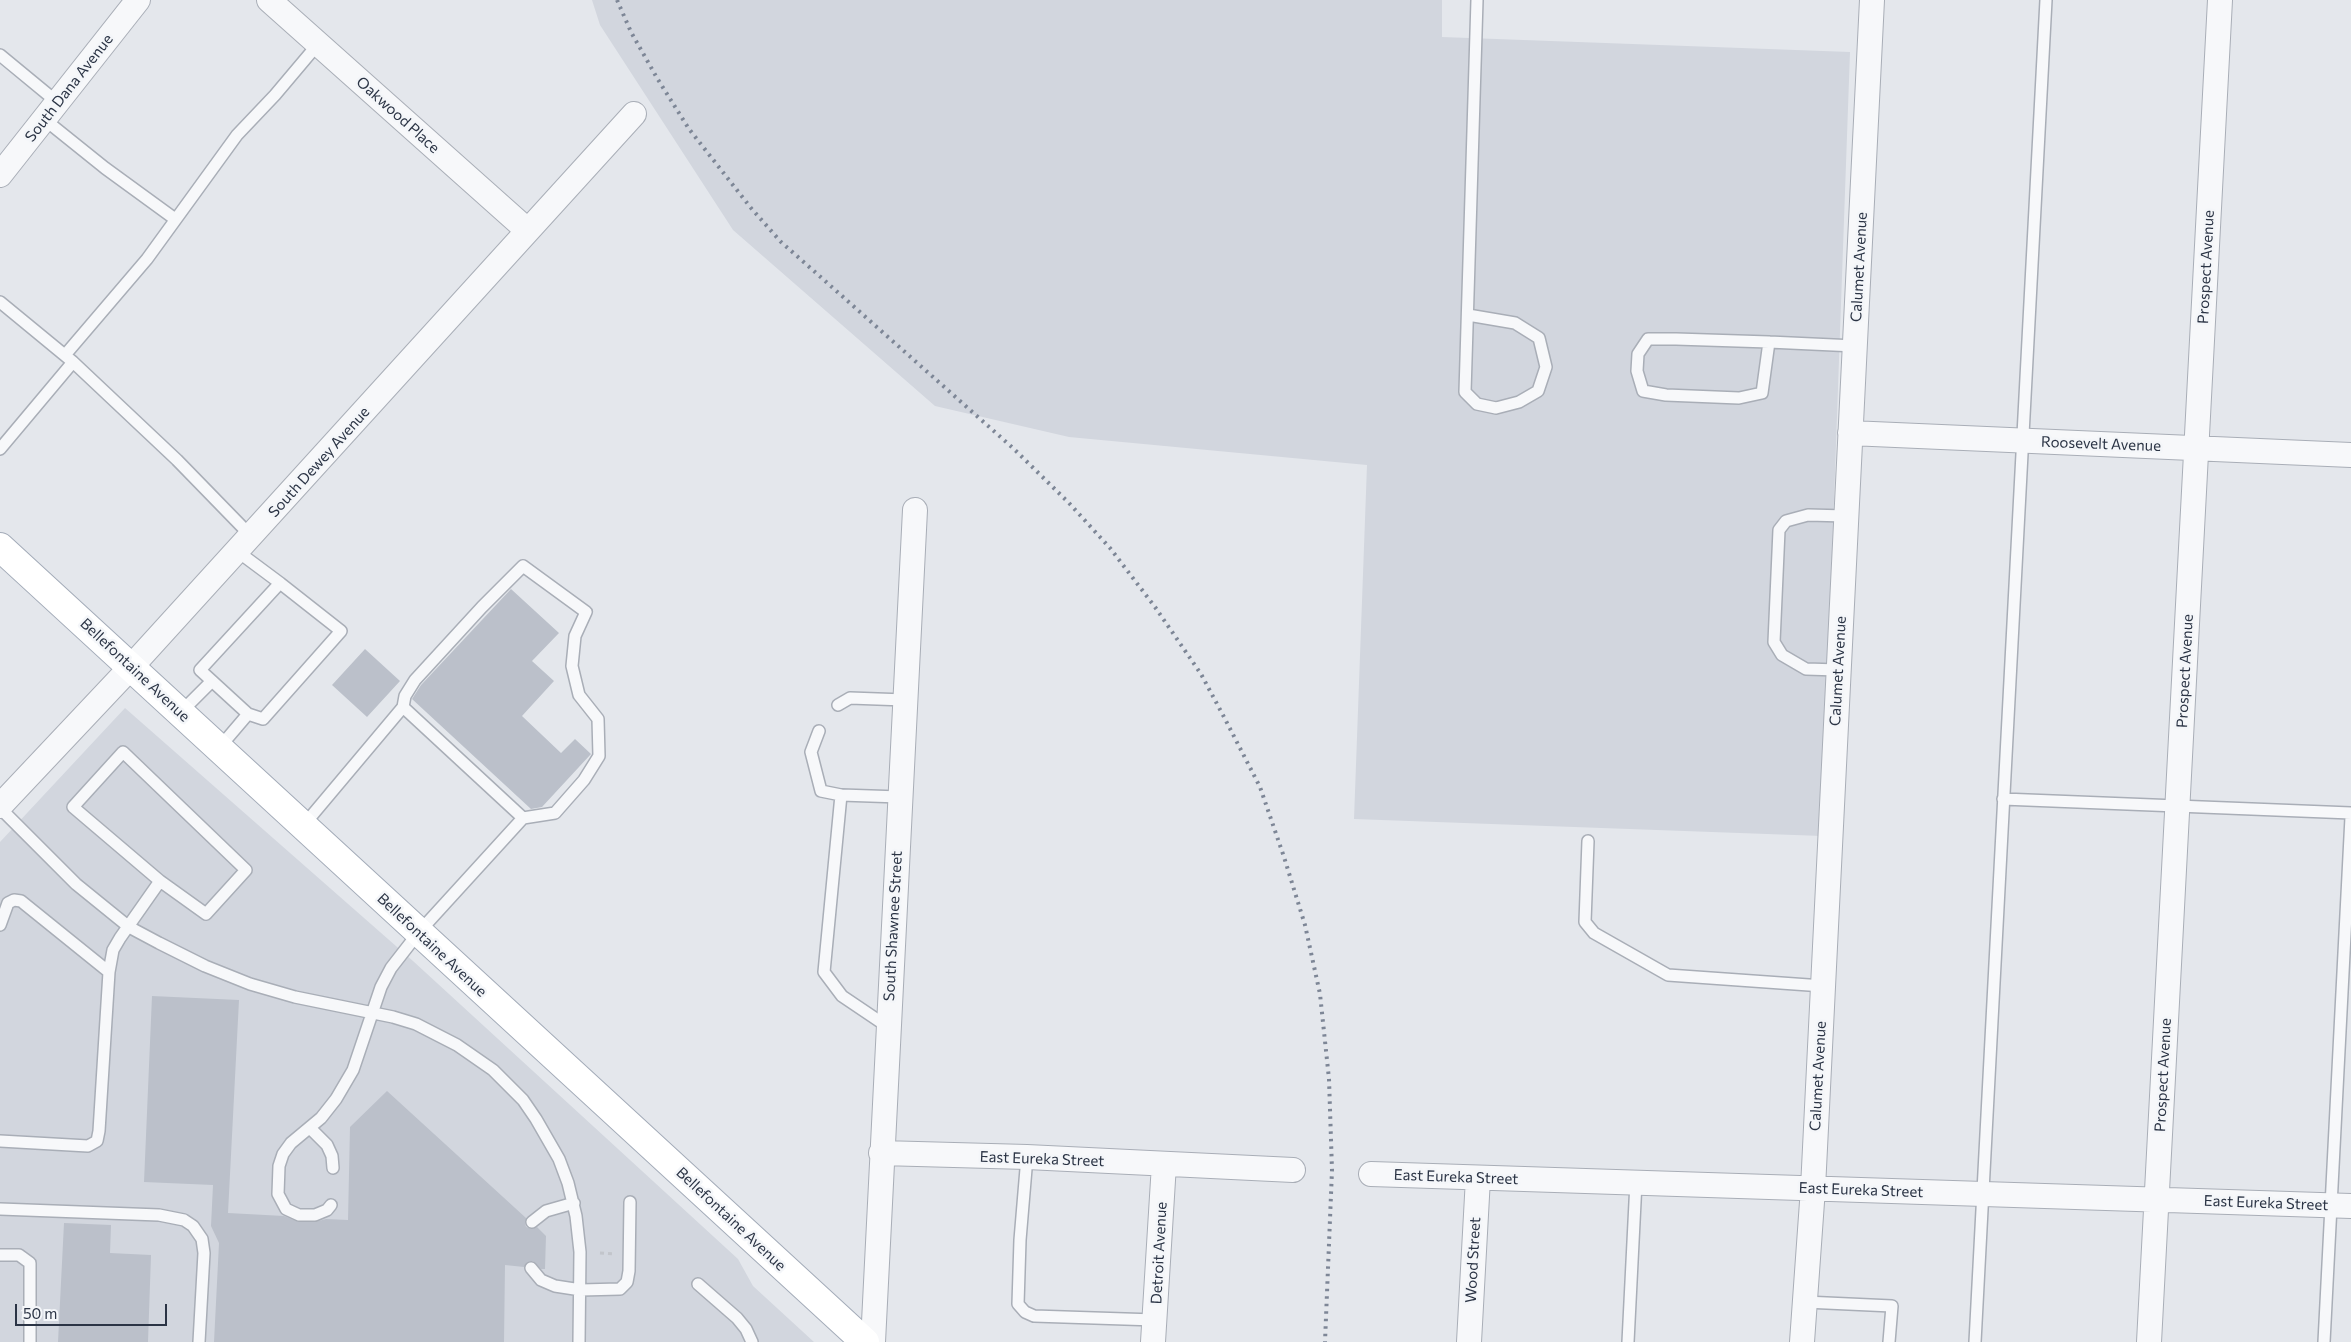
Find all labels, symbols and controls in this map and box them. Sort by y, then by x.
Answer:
street label: South Dana Avenue [21,30,117,146]
street label: Oakwood Place [353,73,443,157]
street label: Prospect Avenue [2194,210,2218,324]
street label: Calumet Avenue [1847,211,1871,323]
street label: South Dewey Avenue [265,403,373,521]
street label: Roosevelt Avenue [2041,433,2161,455]
street label: Prospect Avenue [2173,614,2197,728]
street label: Bellefontaine Avenue [76,615,194,725]
street label: Calumet Avenue [1826,615,1850,727]
street label: South Shawnee Street [880,850,906,1002]
street label: Bellefontaine Avenue [373,890,491,1000]
street label: Prospect Avenue [2151,1018,2175,1132]
street label: Calumet Avenue [1806,1020,1830,1132]
street label: East Eureka Street [979,1148,1105,1170]
street label: Bellefontaine Avenue [672,1164,790,1274]
street label: East Eureka Street [1393,1166,1519,1188]
street label: East Eureka Street [1798,1179,1924,1201]
street label: East Eureka Street [2203,1192,2329,1214]
street label: Detroit Avenue [1147,1201,1171,1305]
street label: Wood Street [1462,1217,1484,1303]
scale bar [18,1294,170,1326]
text: 50 m [23,1304,57,1322]

